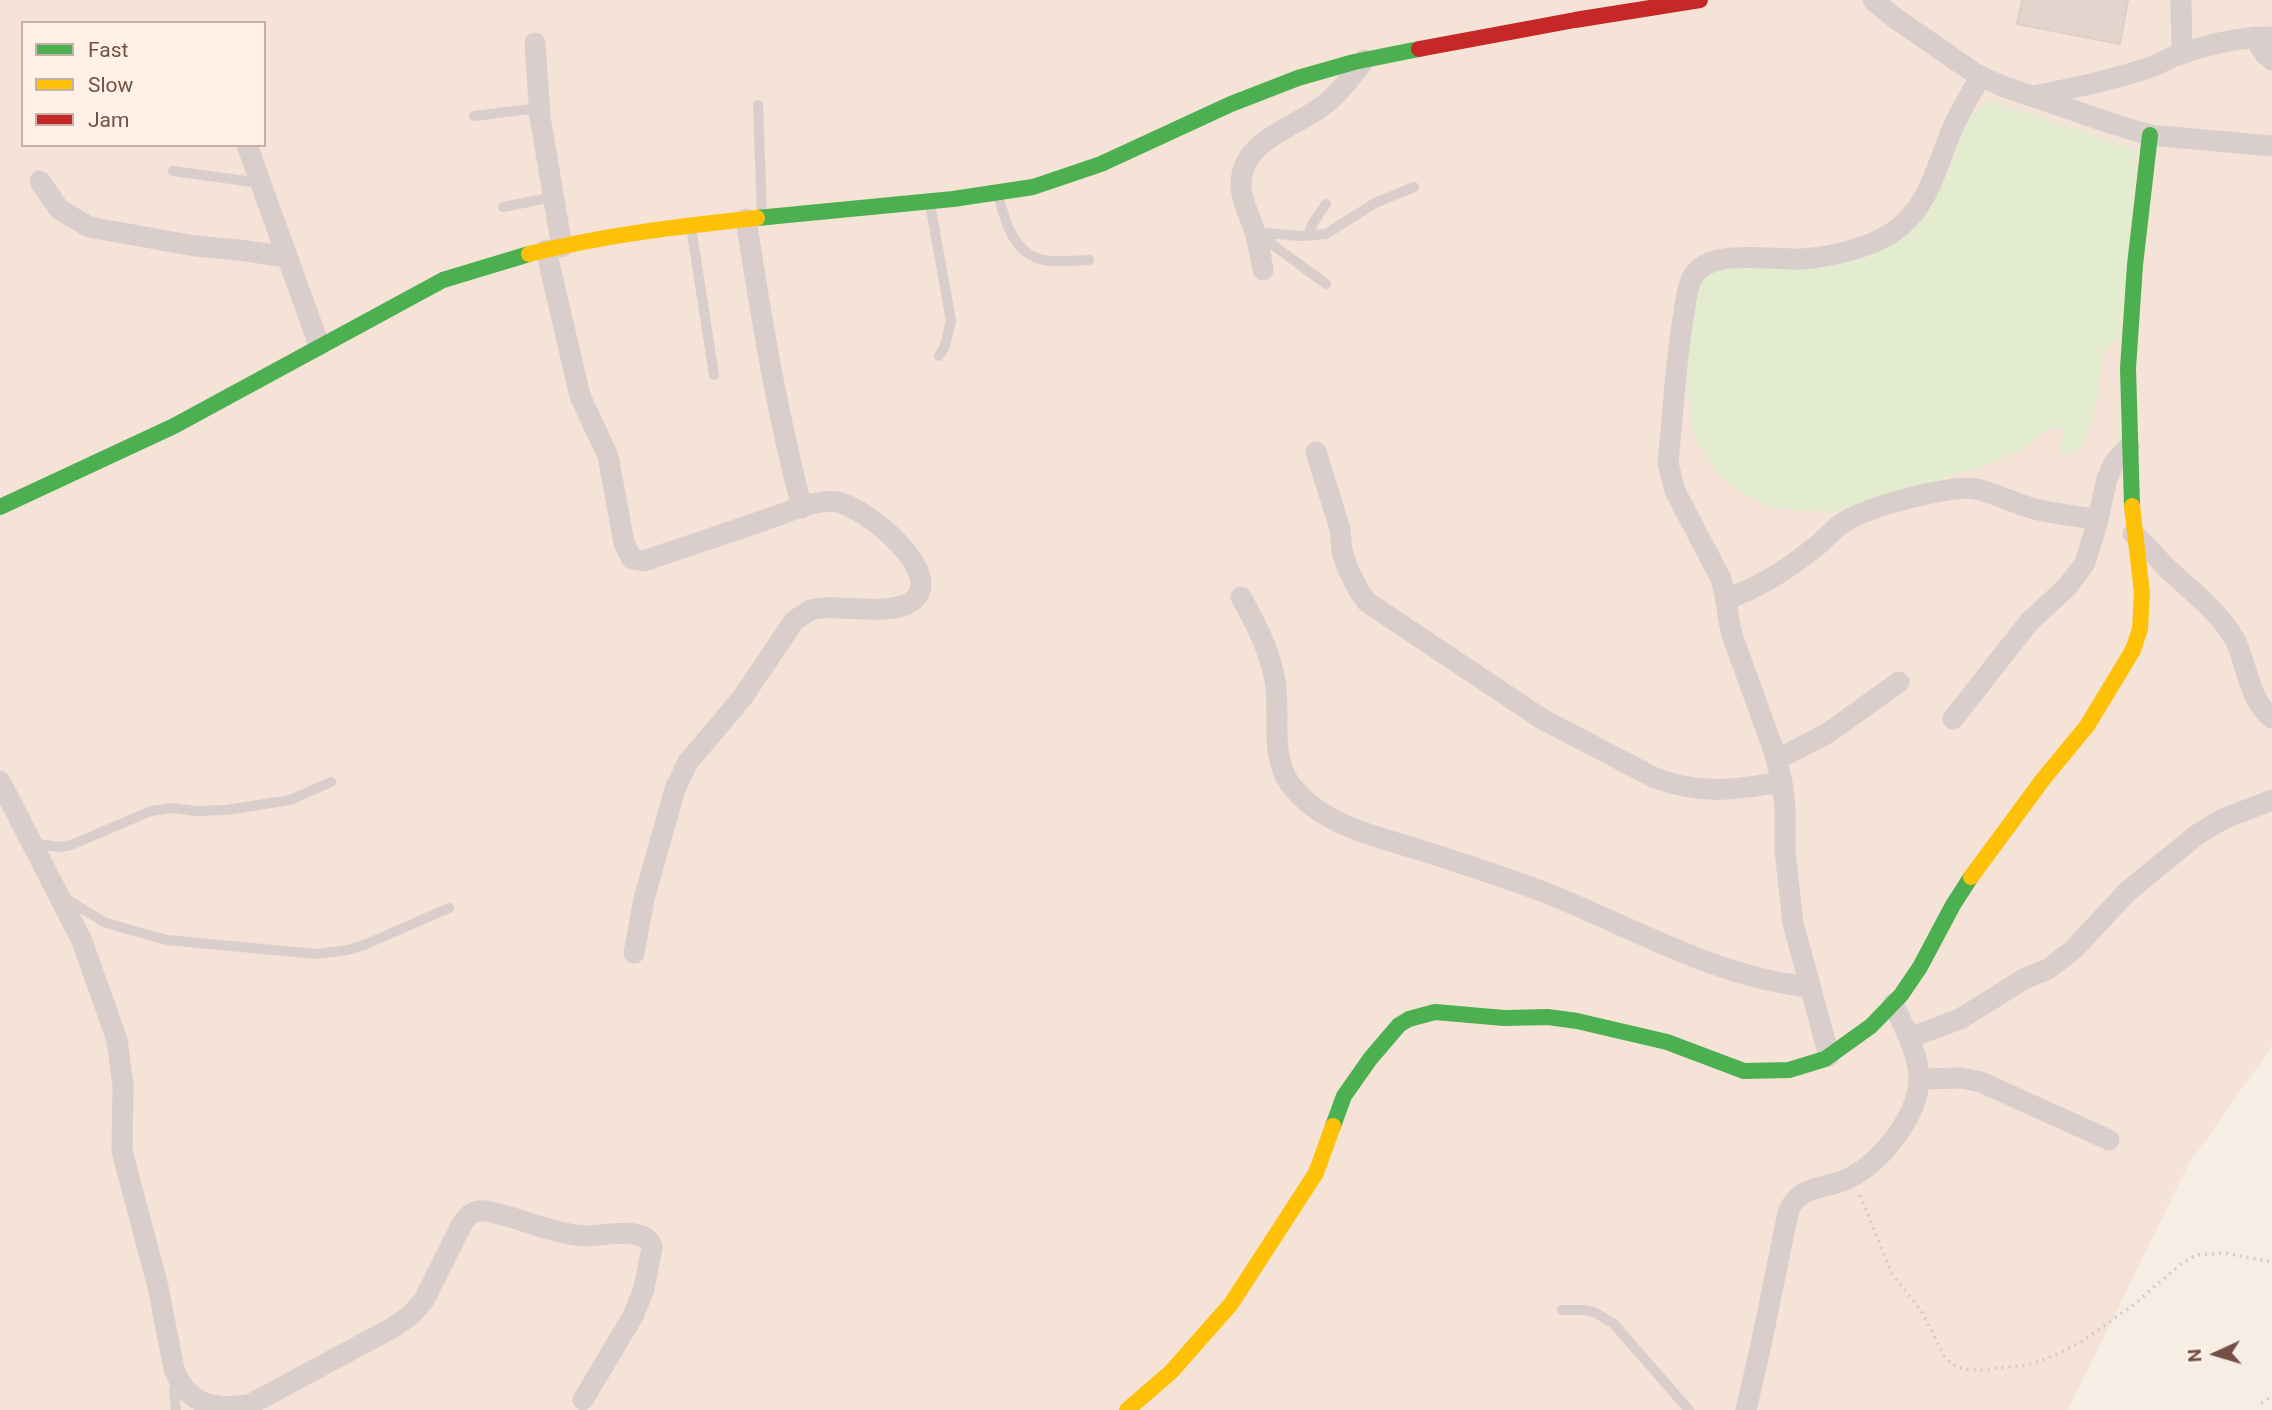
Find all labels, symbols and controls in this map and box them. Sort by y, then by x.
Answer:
legend [21,21,266,147]
text: Fast [88,38,128,62]
text: Slow [88,73,133,97]
text: Jam [88,108,129,132]
north arrow [2181,1319,2251,1389]
text: N [2183,1348,2206,1363]

